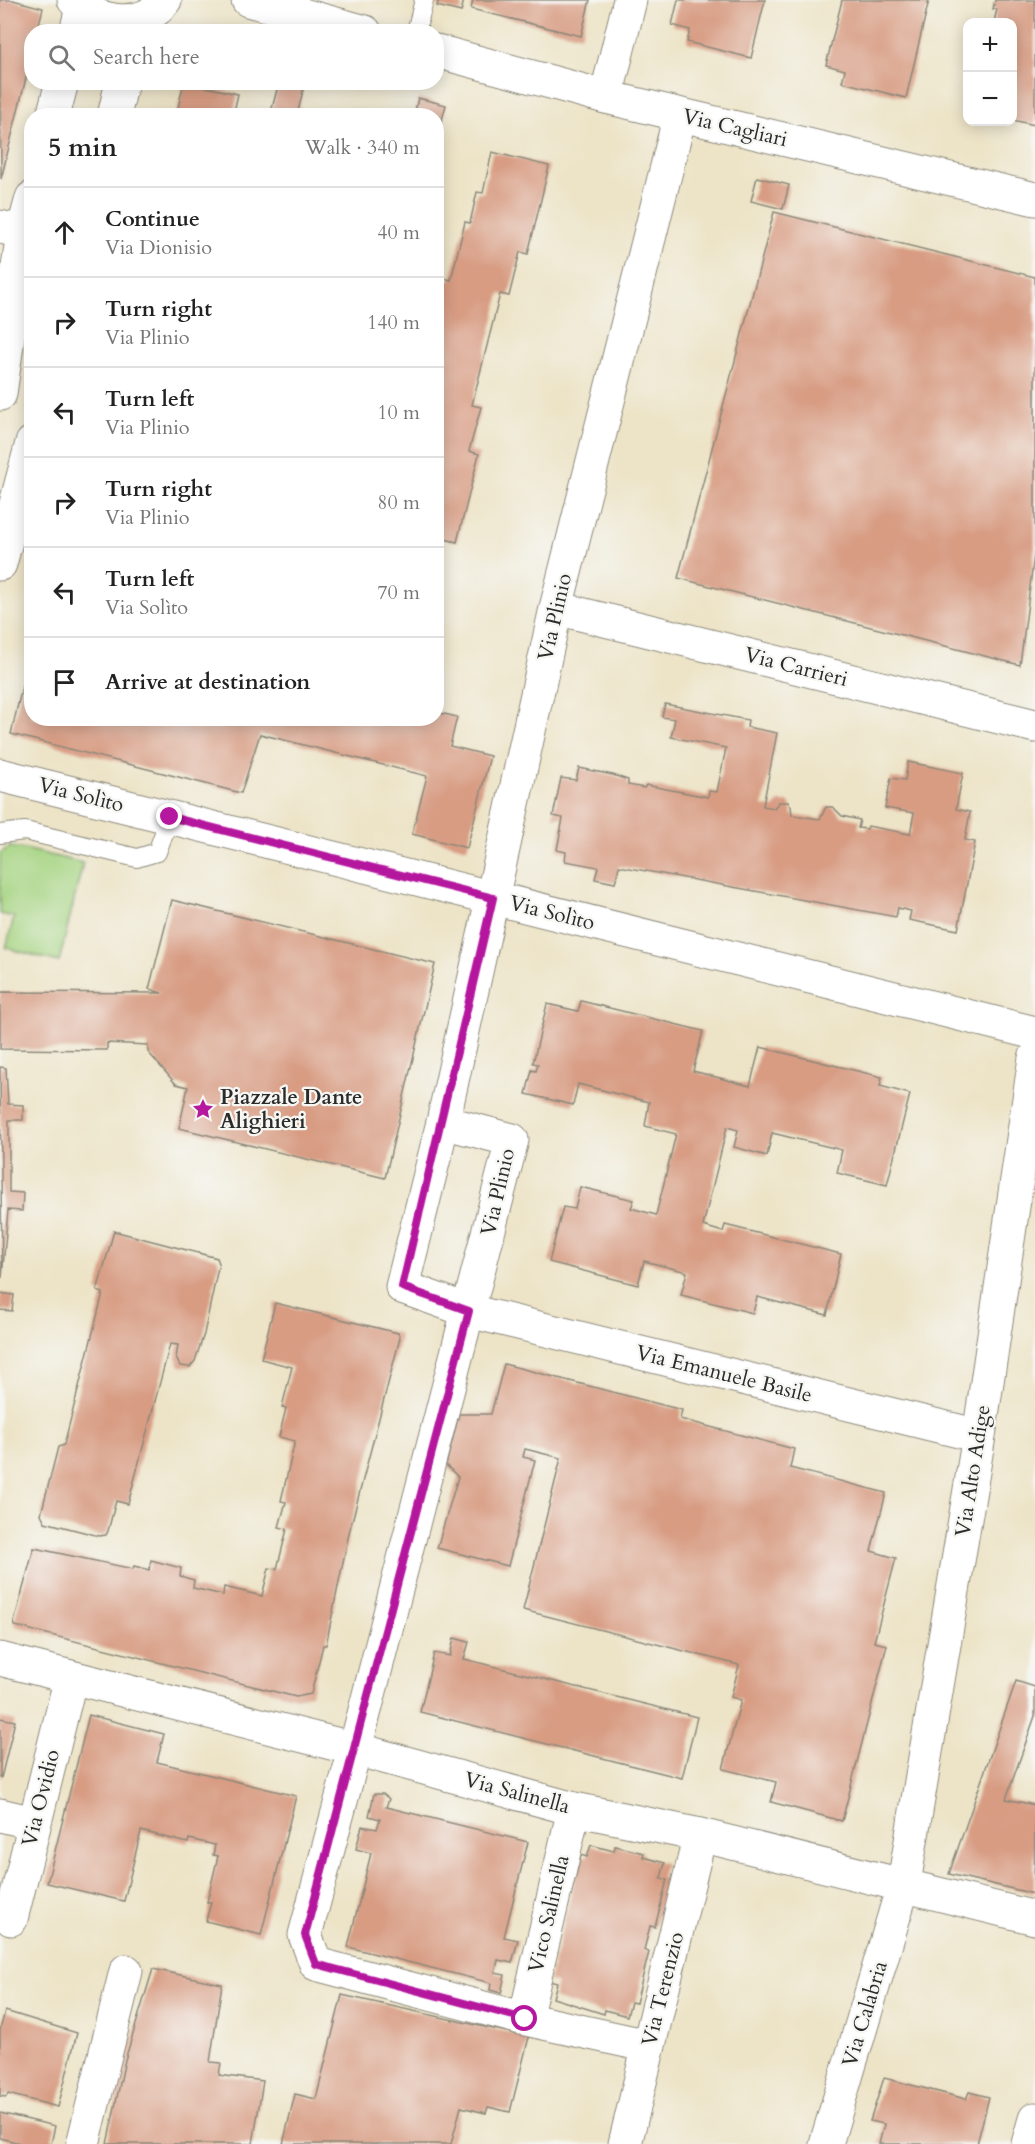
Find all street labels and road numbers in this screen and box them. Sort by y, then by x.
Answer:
street label: Via Cagliari [680,102,790,154]
street label: Via Plinio [531,570,579,664]
street label: Via Carrieri [741,640,851,694]
street label: Via Solìto [35,770,127,820]
street label: Via Solìto [506,888,598,938]
street label: Via Plinio [474,1145,522,1239]
street label: Via Emanuele Basile [633,1338,815,1410]
street label: Via Alto Adige [948,1403,998,1539]
street label: Via Ovidio [15,1746,67,1850]
street label: Via Salinella [461,1765,573,1821]
street label: Vico Salinella [521,1852,577,1976]
street label: Via Terenzio [635,1929,691,2049]
street label: Via Calabria [835,1957,895,2071]

